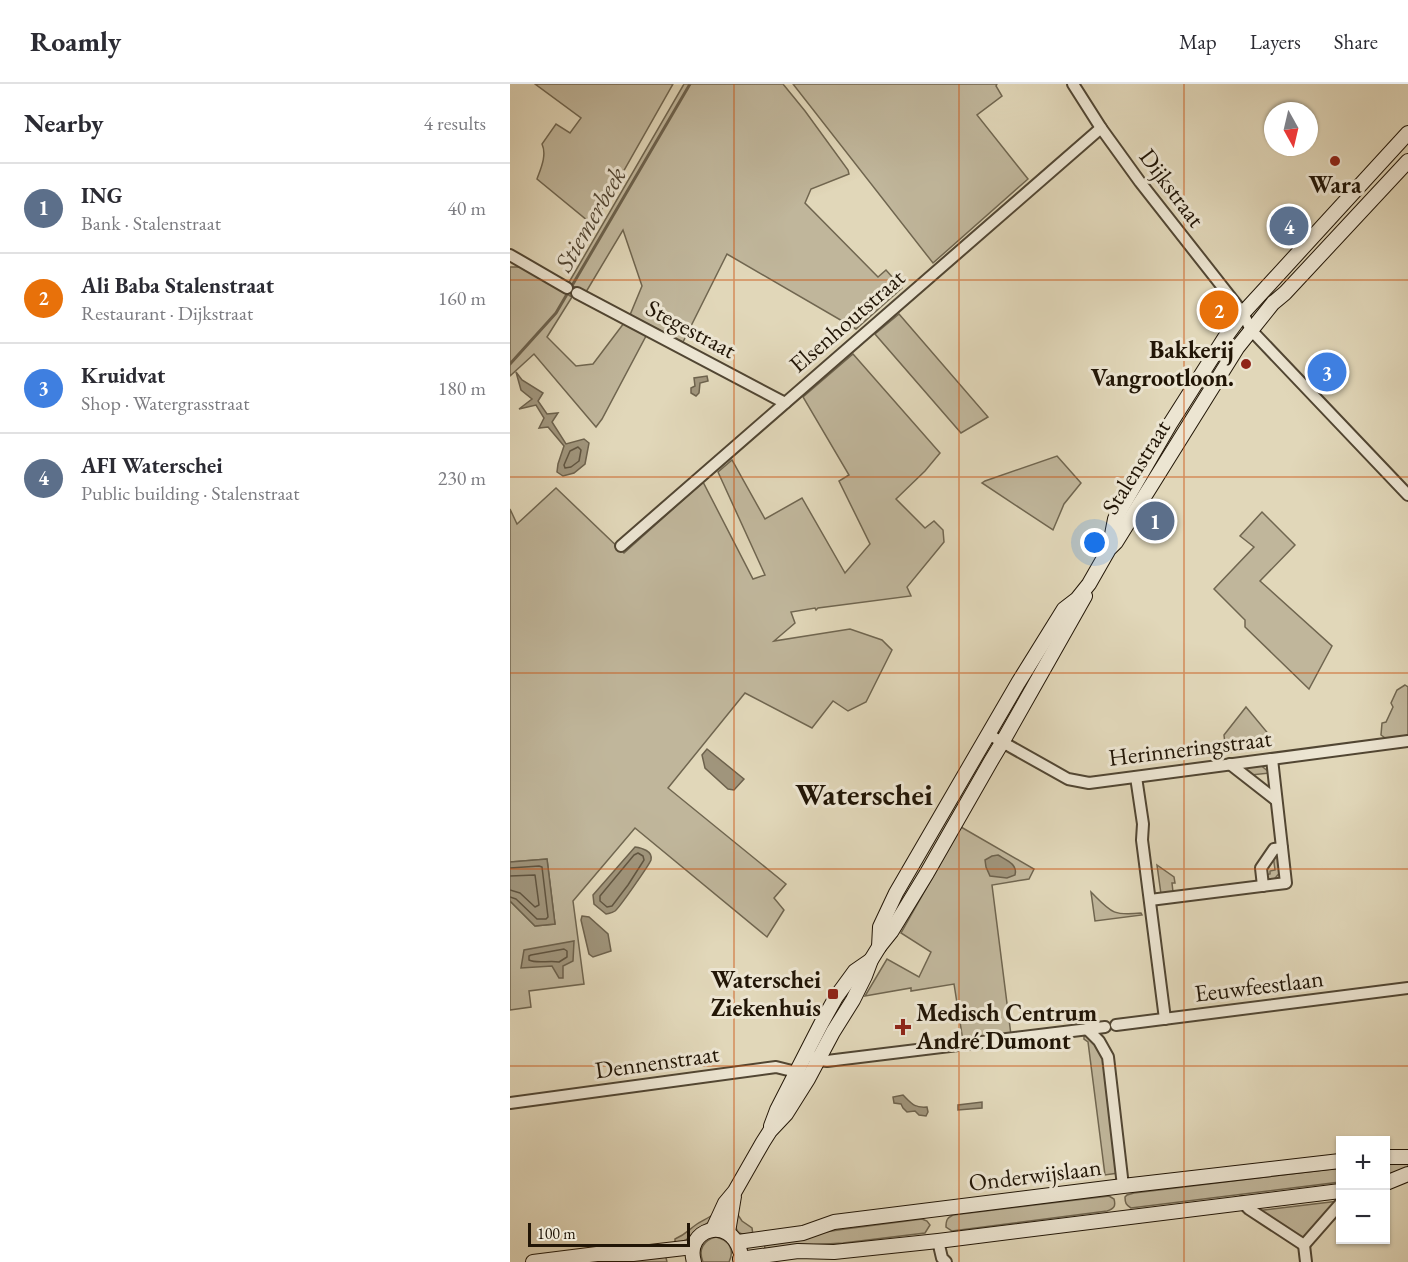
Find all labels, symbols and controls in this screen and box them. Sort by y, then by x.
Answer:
text: Roamly [30,23,121,59]
text: Map [1179,28,1217,55]
text: Layers [1250,28,1301,55]
text: Share [1334,28,1378,55]
north arrow [1264,102,1318,156]
text: Nearby [24,106,104,140]
text: 4 results [423,110,486,136]
street label: Dijkstraat [1133,142,1212,234]
marker: Wara [1328,154,1342,168]
water label: Stiemerbeek [546,160,634,278]
place label: Wara [1309,169,1362,200]
text: ING [81,181,123,210]
text: 1 [38,195,49,221]
text: 40 m [447,195,486,221]
pin: 4 [1270,204,1308,248]
text: Bank · Stalenstraat [81,210,221,236]
street label: Elsenhoutstraat [782,262,911,379]
text: Ali Baba Stalenstraat [81,271,274,300]
text: 2 [38,285,49,311]
text: 160 m [438,285,486,311]
pin: 2 [1200,288,1238,332]
street label: Stegestraat [641,292,742,365]
text: Restaurant · Dijkstraat [81,300,253,326]
place label: Bakkerij Vangrootloon. [1091,334,1234,394]
pin: 3 [1308,350,1346,394]
marker: Bakkerij Vangrootloon. [1239,357,1253,371]
text: Kruidvat [81,361,165,390]
text: 3 [38,375,49,401]
text: 180 m [438,375,486,401]
text: Shop · Watergrasstraat [81,390,249,416]
street label: Stalenstraat [1094,413,1177,520]
text: AFI Waterschei [81,451,223,480]
text: 4 [38,465,49,491]
text: 230 m [438,465,486,491]
text: Public building · Stalenstraat [81,480,300,506]
pin: 1 [1136,498,1174,544]
your location [1080,528,1109,557]
street label: Herinneringstraat [1106,722,1274,773]
district label: Waterschei [795,775,933,814]
street label: Eeuwfeestlaan [1193,962,1326,1009]
place label: Waterschei Ziekenhuis [711,964,821,1023]
marker: Waterschei Ziekenhuis [826,987,840,1001]
place label: Medisch Centrum André Dumont [915,997,1097,1056]
marker: Medisch Centrum André Dumont [894,1018,912,1036]
street label: Dennenstraat [593,1037,721,1086]
map controls [1336,1136,1390,1244]
button: + [1336,1136,1390,1190]
street label: Onderwijslaan [967,1151,1103,1198]
button: − [1336,1190,1390,1244]
scale bar [528,1220,690,1248]
text: 100 m [537,1223,576,1244]

